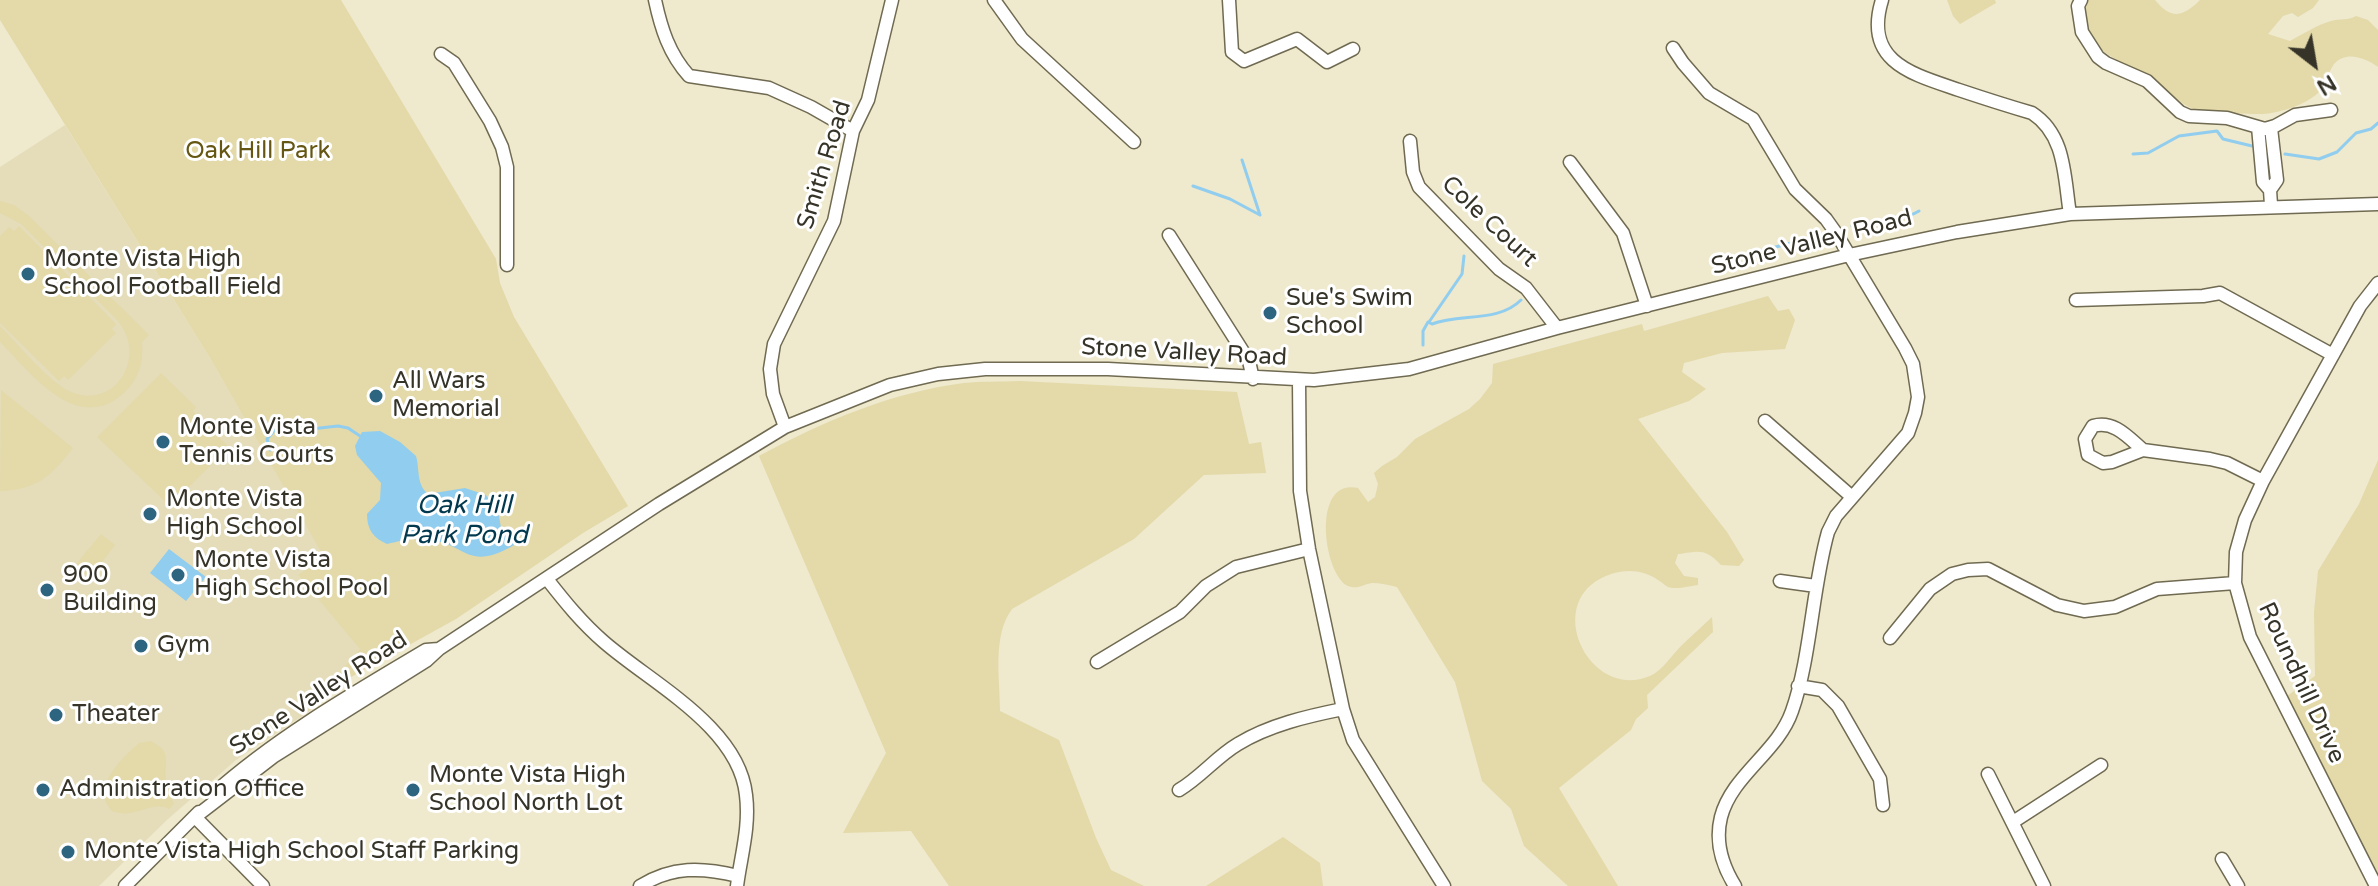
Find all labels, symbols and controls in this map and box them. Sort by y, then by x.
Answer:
north arrow [2274,24,2354,104]
text: N [2312,69,2341,100]
street label: Smith Road [792,97,858,233]
park label: Oak Hill Park [185,138,331,166]
street label: Cole Court [1435,170,1543,274]
street label: Stone Valley Road [1709,204,1915,282]
place label: Monte Vista High School Football Field [44,246,281,302]
marker: Monte Vista High School Football Field [19,265,37,283]
place label: Sue's Swim School [1286,285,1413,341]
marker: Sue's Swim School [1261,304,1279,322]
street label: Stone Valley Road [1080,333,1288,373]
place label: All Wars Memorial [392,368,500,424]
marker: All Wars Memorial [367,387,385,405]
place label: Monte Vista Tennis Courts [179,414,334,470]
marker: Monte Vista Tennis Courts [154,433,172,451]
place label: Monte Vista High School [166,486,303,542]
water label: Oak Hill Park Pond [400,490,528,552]
marker: Monte Vista High School [141,505,159,523]
place label: Monte Vista High School Pool [194,547,388,603]
place label: 900 Building [63,562,157,618]
marker: Monte Vista High School Pool [169,566,187,584]
marker: 900 Building [38,581,56,599]
street label: Roundhill Drive [2251,598,2351,768]
street label: Stone Valley Road [225,626,413,762]
place label: Gym [157,632,210,660]
marker: Gym [132,637,150,655]
place label: Theater [72,701,160,729]
marker: Theater [47,706,65,724]
place label: Monte Vista High School North Lot [429,762,626,818]
place label: Administration Office [59,776,304,804]
marker: Administration Office [34,781,52,799]
marker: Monte Vista High School North Lot [404,781,422,799]
place label: Monte Vista High School Staff Parking [84,838,519,866]
marker: Monte Vista High School Staff Parking [59,843,77,861]

